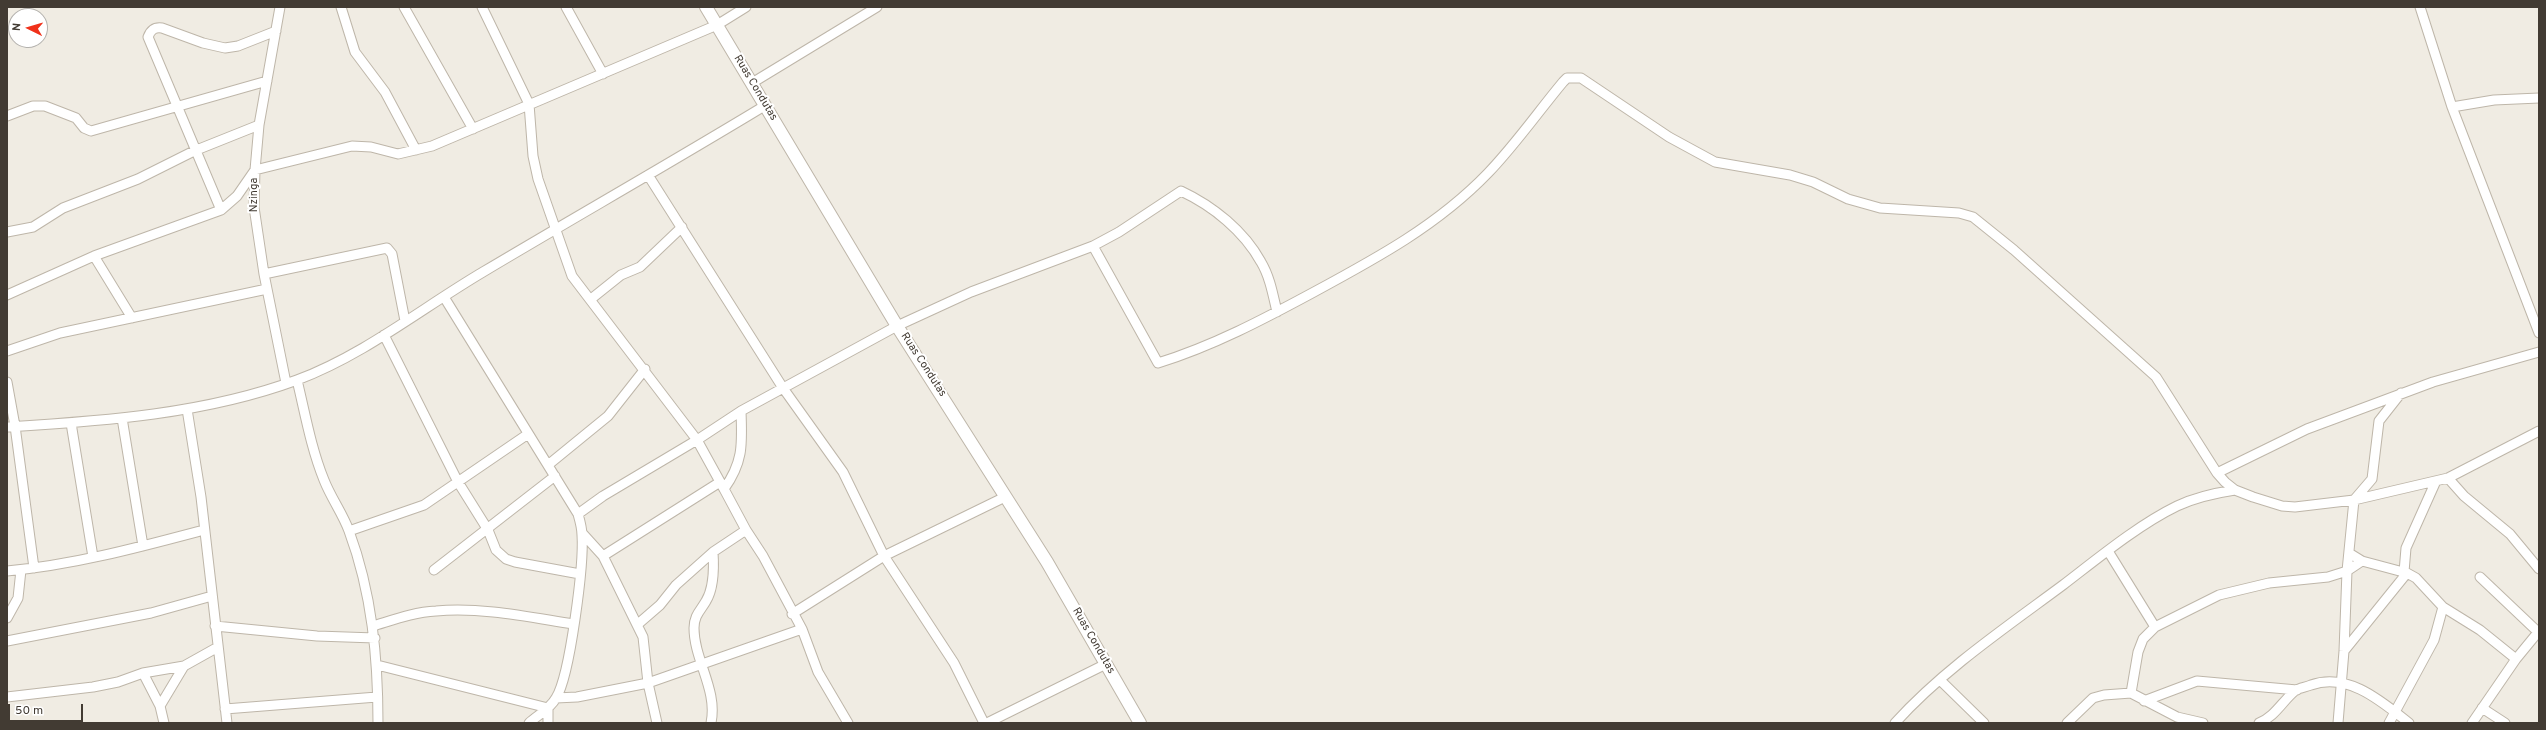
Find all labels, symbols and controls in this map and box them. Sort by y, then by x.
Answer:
north arrow [8,8,48,48]
text: N [10,22,24,32]
street label: Ruas Condutas [730,53,780,123]
street label: Nzinga [248,178,262,212]
street label: Ruas Condutas [897,330,949,400]
street label: Ruas Condutas [1069,606,1117,676]
scale bar [10,696,85,722]
text: 50 m [15,703,43,719]

